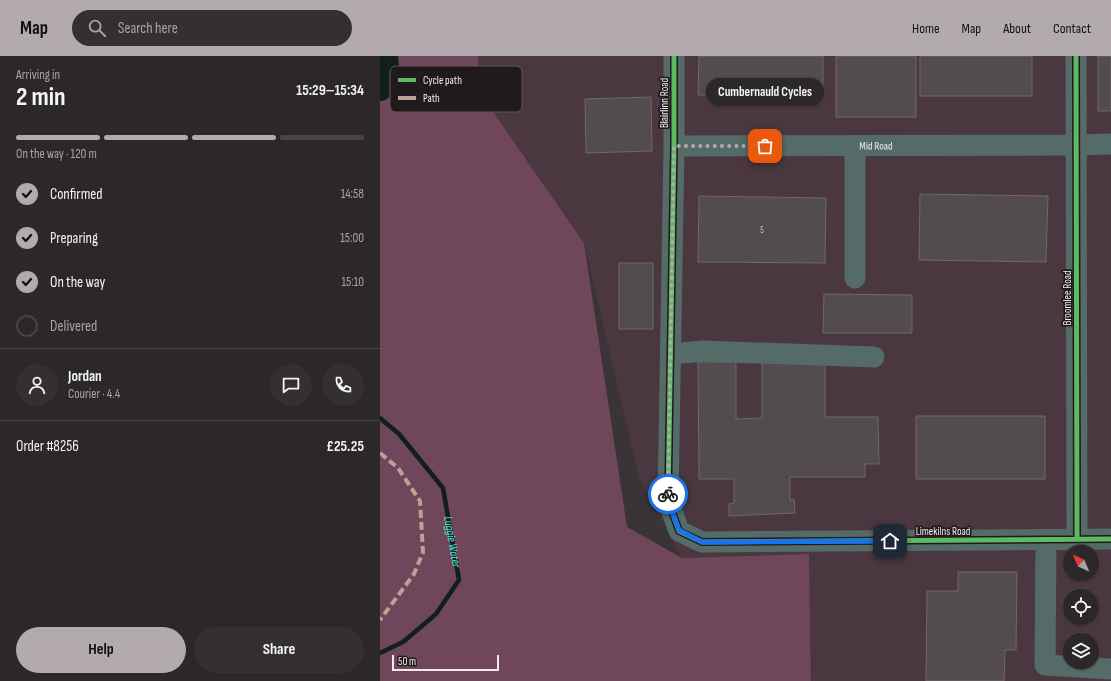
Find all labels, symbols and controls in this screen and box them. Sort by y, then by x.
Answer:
search box [72,10,352,46]
text: Map [20,17,48,40]
icon: search [86,17,108,39]
text: Search here [118,19,178,38]
text: Home [912,20,940,37]
text: Map [962,20,981,37]
text: About [1003,20,1031,37]
text: Contact [1053,20,1091,37]
legend [390,66,522,112]
text: Arriving in [16,67,60,83]
text: Cycle path [423,74,462,87]
street label: Blairlinn Road [658,77,671,128]
callout: Cumbernauld Cycles [706,78,824,106]
text: 15:29–15:34 [296,81,364,100]
text: 2 min [16,82,66,113]
text: Cumbernauld Cycles [718,84,812,100]
text: Path [423,92,440,105]
pin [748,129,782,163]
icon: bag [754,135,776,157]
street label: Mid Road [859,139,893,152]
text: On the way · 120 m [16,146,97,162]
icon: check [16,183,38,205]
text: Confirmed [50,185,103,204]
text: 14:58 [341,186,364,202]
house number: 5 [760,225,764,236]
icon: check [16,227,38,249]
text: Preparing [50,229,98,248]
text: 15:00 [340,230,364,246]
street label: Broomlee Road [1061,270,1074,326]
icon: check [16,271,38,293]
text: On the way [50,273,105,292]
text: 15:10 [341,274,364,290]
text: Delivered [50,317,97,336]
button: person [16,364,58,406]
button: chat [270,364,312,406]
button: phone [322,364,364,406]
text: Jordan [68,367,102,386]
text: Courier · 4.4 [68,386,120,402]
text: Order #8256 [16,437,79,456]
text: £25.25 [326,437,364,456]
courier [648,474,688,514]
icon: bike [657,483,679,505]
water label: Luggie Water [441,515,464,569]
pin [873,524,907,558]
street label: Limekilns Road [916,525,971,538]
icon: home [879,530,901,552]
north arrow [1063,545,1099,581]
map controls [1063,545,1099,669]
button: locate [1063,589,1099,625]
button: Help [16,627,186,673]
button: Share [194,627,364,673]
button: layers [1063,633,1099,669]
scale bar [392,653,499,672]
text: 50 m [398,655,416,668]

